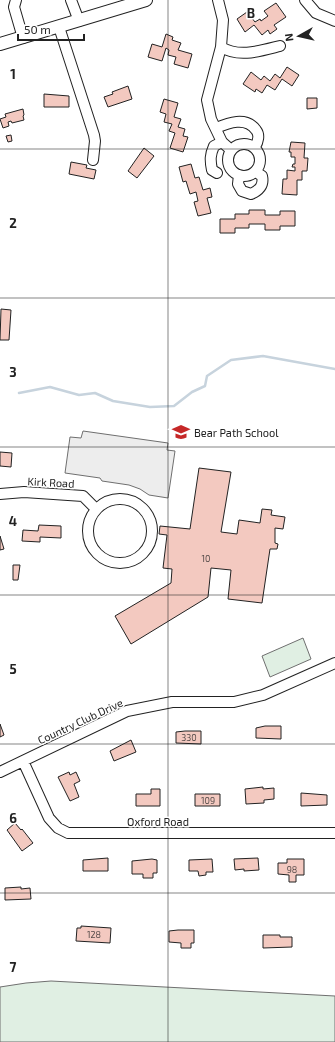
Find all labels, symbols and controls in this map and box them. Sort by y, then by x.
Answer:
text: B [247,5,255,21]
scale bar [18,16,84,42]
north arrow [279,16,319,56]
text: 50 m [24,22,51,36]
text: N [282,33,296,42]
text: 1 [10,66,16,82]
text: 2 [9,215,17,231]
text: 3 [9,364,17,380]
school or university icon: Bear Path School [171,422,191,442]
place label: Bear Path School [194,426,279,439]
street label: Kirk Road [27,474,75,490]
text: 4 [9,513,17,529]
house number: 10 [201,553,211,564]
text: 5 [9,661,17,677]
street label: Country Club Drive [35,696,125,746]
house number: 330 [181,732,197,743]
house number: 109 [201,795,215,806]
text: 6 [9,810,17,826]
street label: Oxford Road [127,815,189,828]
house number: 98 [287,864,297,875]
house number: 128 [87,929,101,940]
text: 7 [10,959,17,975]

